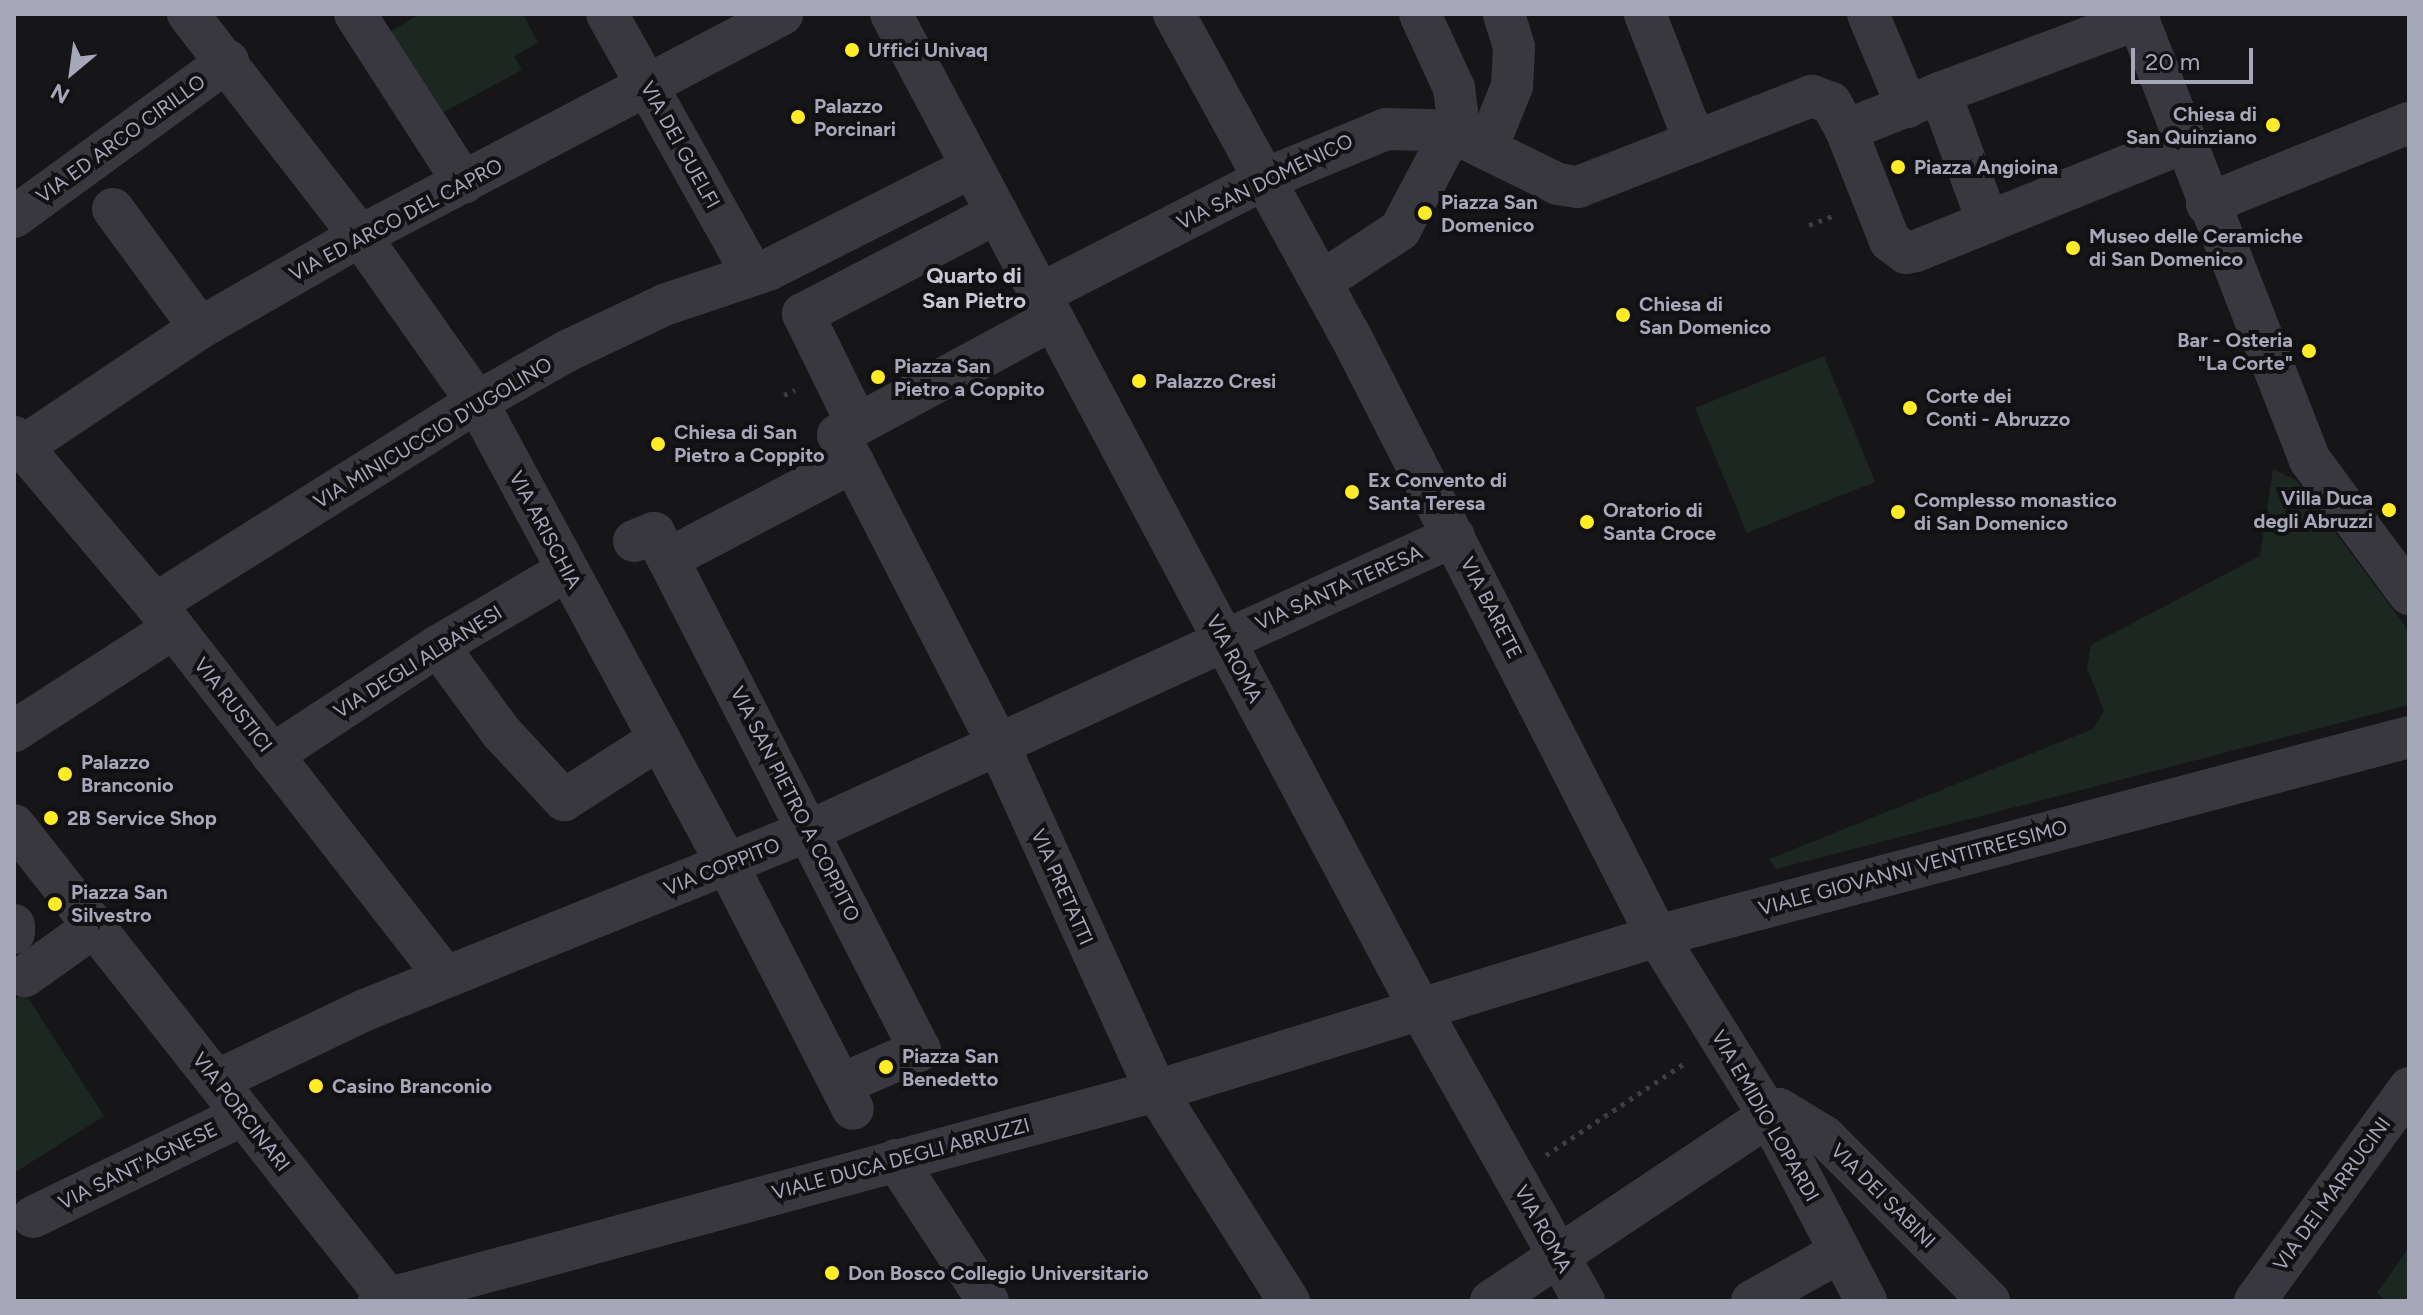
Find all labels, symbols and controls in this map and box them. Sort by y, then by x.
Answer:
north arrow [32,32,112,112]
scale bar [2135,32,2257,82]
place label: Uffici Univaq [868,38,988,62]
marker: Uffici Univaq [843,41,861,59]
text: 20 m [2145,47,2200,76]
street label: VIA ED ARCO CIRILLO [32,70,210,208]
text: N [46,77,74,109]
street label: VIA DEI GUELFI [635,77,725,213]
place label: Palazzo Porcinari [814,94,896,141]
place label: Chiesa di San Quinziano [2126,102,2257,149]
marker: Palazzo Porcinari [789,108,807,126]
marker: Chiesa di San Quinziano [2264,116,2282,134]
street label: VIA SAN DOMENICO [1173,129,1357,235]
street label: VIA ED ARCO DEL CAPRO [285,154,507,286]
place label: Piazza Angioina [1914,155,2058,179]
marker: Piazza Angioina [1889,158,1907,176]
place label: Piazza San Domenico [1441,190,1538,237]
marker: Piazza San Domenico [1416,204,1434,222]
place label: Museo delle Ceramiche di San Domenico [2089,224,2303,271]
marker: Museo delle Ceramiche di San Domenico [2064,239,2082,257]
district label: Quarto di San Pietro [922,262,1026,314]
place label: Chiesa di San Domenico [1639,292,1771,339]
marker: Chiesa di San Domenico [1614,306,1632,324]
place label: Bar - Osteria "La Corte" [2177,328,2293,375]
marker: Bar - Osteria "La Corte" [2300,342,2318,360]
street label: VIA MINICUCCIO D'UGOLINO [310,352,556,514]
place label: Piazza San Pietro a Coppito [894,354,1045,401]
marker: Piazza San Pietro a Coppito [869,368,887,386]
place label: Palazzo Cresi [1155,369,1276,393]
marker: Palazzo Cresi [1130,372,1148,390]
place label: Corte dei Conti - Abruzzo [1926,384,2070,431]
marker: Corte dei Conti - Abruzzo [1901,399,1919,417]
place label: Chiesa di San Pietro a Coppito [674,420,825,467]
marker: Chiesa di San Pietro a Coppito [649,435,667,453]
street label: VIA ARISCHIA [504,467,586,593]
place label: Ex Convento di Santa Teresa [1368,468,1507,515]
marker: Ex Convento di Santa Teresa [1343,483,1361,501]
place label: Villa Duca degli Abruzzi [2254,486,2373,533]
place label: Complesso monastico di San Domenico [1914,488,2117,535]
place label: Oratorio di Santa Croce [1603,498,1716,545]
marker: Villa Duca degli Abruzzi [2380,501,2398,519]
marker: Complesso monastico di San Domenico [1889,503,1907,521]
marker: Oratorio di Santa Croce [1578,513,1596,531]
street label: VIA SANTA TERESA [1252,540,1426,636]
street label: VIA BARETE [1455,553,1527,663]
street label: VIA DEGLI ALBANESI [329,600,507,724]
street label: VIA ROMA [1201,611,1267,707]
street label: VIA RUSTICI [189,653,277,757]
street label: VIA SAN PIETRO A COPPITO [725,683,865,925]
place label: Palazzo Branconio [81,750,174,797]
marker: Palazzo Branconio [56,765,74,783]
place label: 2B Service Shop [67,806,217,830]
marker: 2B Service Shop [42,809,60,827]
street label: VIALE GIOVANNI VENTITREESIMO [1756,815,2070,921]
street label: VIA PRETATTI [1026,825,1098,949]
street label: VIA COPPITO [661,833,783,901]
place label: Piazza San Silvestro [71,880,168,927]
marker: Piazza San Silvestro [46,895,64,913]
street label: VIA EMIDIO LOPARDI [1706,1026,1824,1206]
place label: Piazza San Benedetto [902,1044,999,1091]
street label: VIA PORCINARI [187,1048,295,1176]
marker: Piazza San Benedetto [877,1058,895,1076]
place label: Casino Branconio [332,1074,492,1098]
marker: Casino Branconio [307,1077,325,1095]
street label: VIA DEI MARRUCINI [2268,1112,2396,1276]
street label: VIALE DUCA DEGLI ABRUZZI [770,1113,1032,1205]
street label: VIA SANT'AGNESE [55,1117,221,1215]
street label: VIA DEI SABINI [1826,1139,1940,1253]
street label: VIA ROMA [1509,1181,1577,1277]
place label: Don Bosco Collegio Universitario [848,1261,1149,1285]
marker: Don Bosco Collegio Universitario [823,1264,841,1282]

